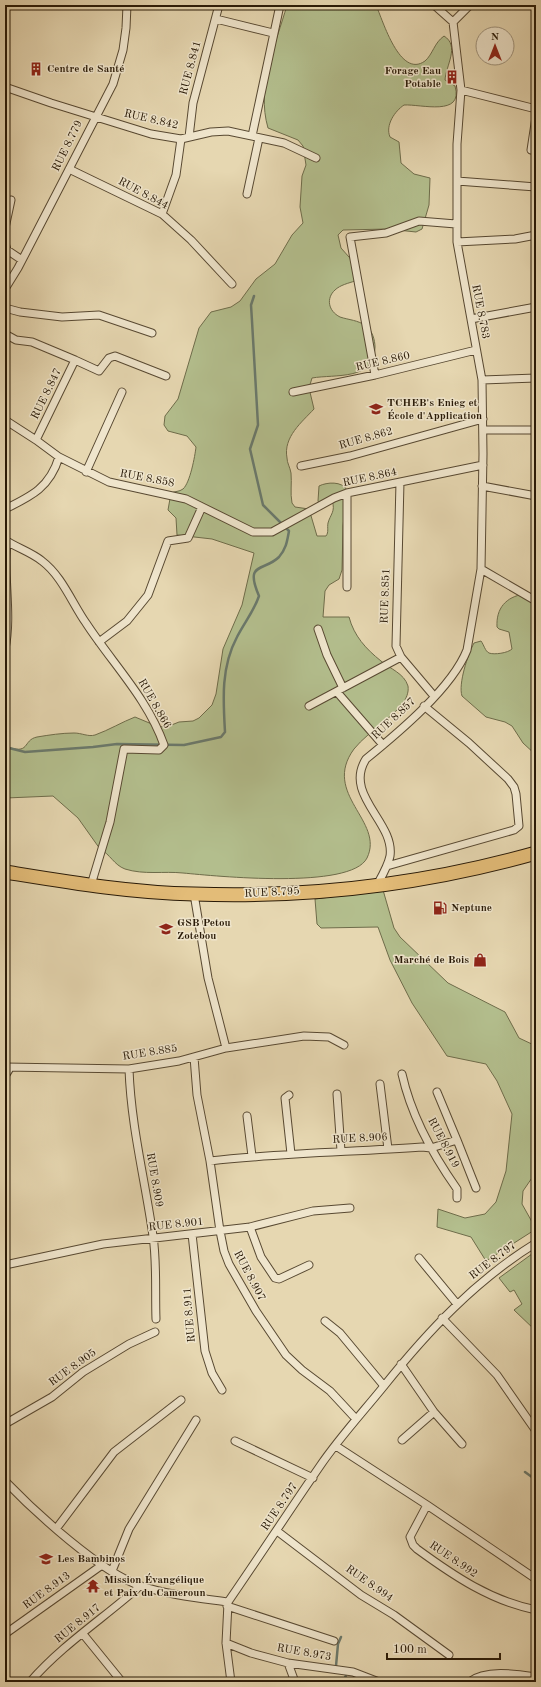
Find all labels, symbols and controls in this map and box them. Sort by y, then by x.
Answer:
north arrow [475,26,515,66]
text: N [491,32,500,43]
street label: RUE 8.841 [179,40,203,96]
building icon: Centre de Santé [28,61,44,77]
place label: Centre de Santé [47,64,125,75]
place label: Forage Eau Potable [385,66,441,90]
building icon: Forage Eau Potable [444,69,460,85]
street label: RUE 8.842 [123,108,179,132]
street label: RUE 8.779 [51,119,85,173]
street label: RUE 8.844 [116,176,170,212]
street label: RUE 8.783 [469,284,491,340]
street label: RUE 8.860 [355,350,411,374]
street label: RUE 8.847 [30,367,64,421]
place label: TCHEB's Enieg et École d'Application [387,398,482,422]
school or university icon: TCHEB's Enieg et École d'Application [368,401,384,417]
street label: RUE 8.862 [338,426,394,452]
street label: RUE 8.864 [342,467,398,489]
street label: RUE 8.858 [119,468,175,490]
street label: RUE 8.851 [380,568,392,624]
street label: RUE 8.866 [135,677,173,731]
street label: RUE 8.857 [370,696,418,742]
street label: RUE 8.795 [244,886,300,900]
fuel station icon: Neptune [432,900,448,916]
place label: Neptune [451,903,492,914]
place label: GSB Petou Zotebou [177,918,231,942]
school or university icon: GSB Petou Zotebou [158,921,174,937]
shop icon: Marché de Bois [472,952,488,968]
place label: Marché de Bois [394,955,469,966]
street label: RUE 8.885 [122,1043,178,1063]
street label: RUE 8.919 [425,1116,461,1170]
street label: RUE 8.906 [332,1132,388,1146]
street label: RUE 8.909 [144,1152,164,1208]
street label: RUE 8.901 [148,1217,204,1233]
street label: RUE 8.797 [468,1240,518,1282]
street label: RUE 8.907 [231,1249,267,1303]
street label: RUE 8.911 [182,1287,198,1343]
street label: RUE 8.905 [47,1347,99,1389]
street label: RUE 8.797 [260,1481,300,1533]
street label: RUE 8.992 [427,1540,479,1580]
school or university icon: Les Bambinos [38,1551,54,1567]
place label: Les Bambinos [57,1554,125,1565]
street label: RUE 8.994 [343,1564,395,1604]
street label: RUE 8.913 [21,1570,73,1612]
place label: Mission Évangélique et Paix du Cameroun [104,1573,206,1599]
temple icon: Mission Évangélique et Paix du Cameroun [85,1578,101,1594]
street label: RUE 8.917 [53,1602,103,1646]
scale bar [387,1635,500,1661]
street label: RUE 8.973 [276,1643,332,1663]
text: 100 m [393,1644,427,1656]

